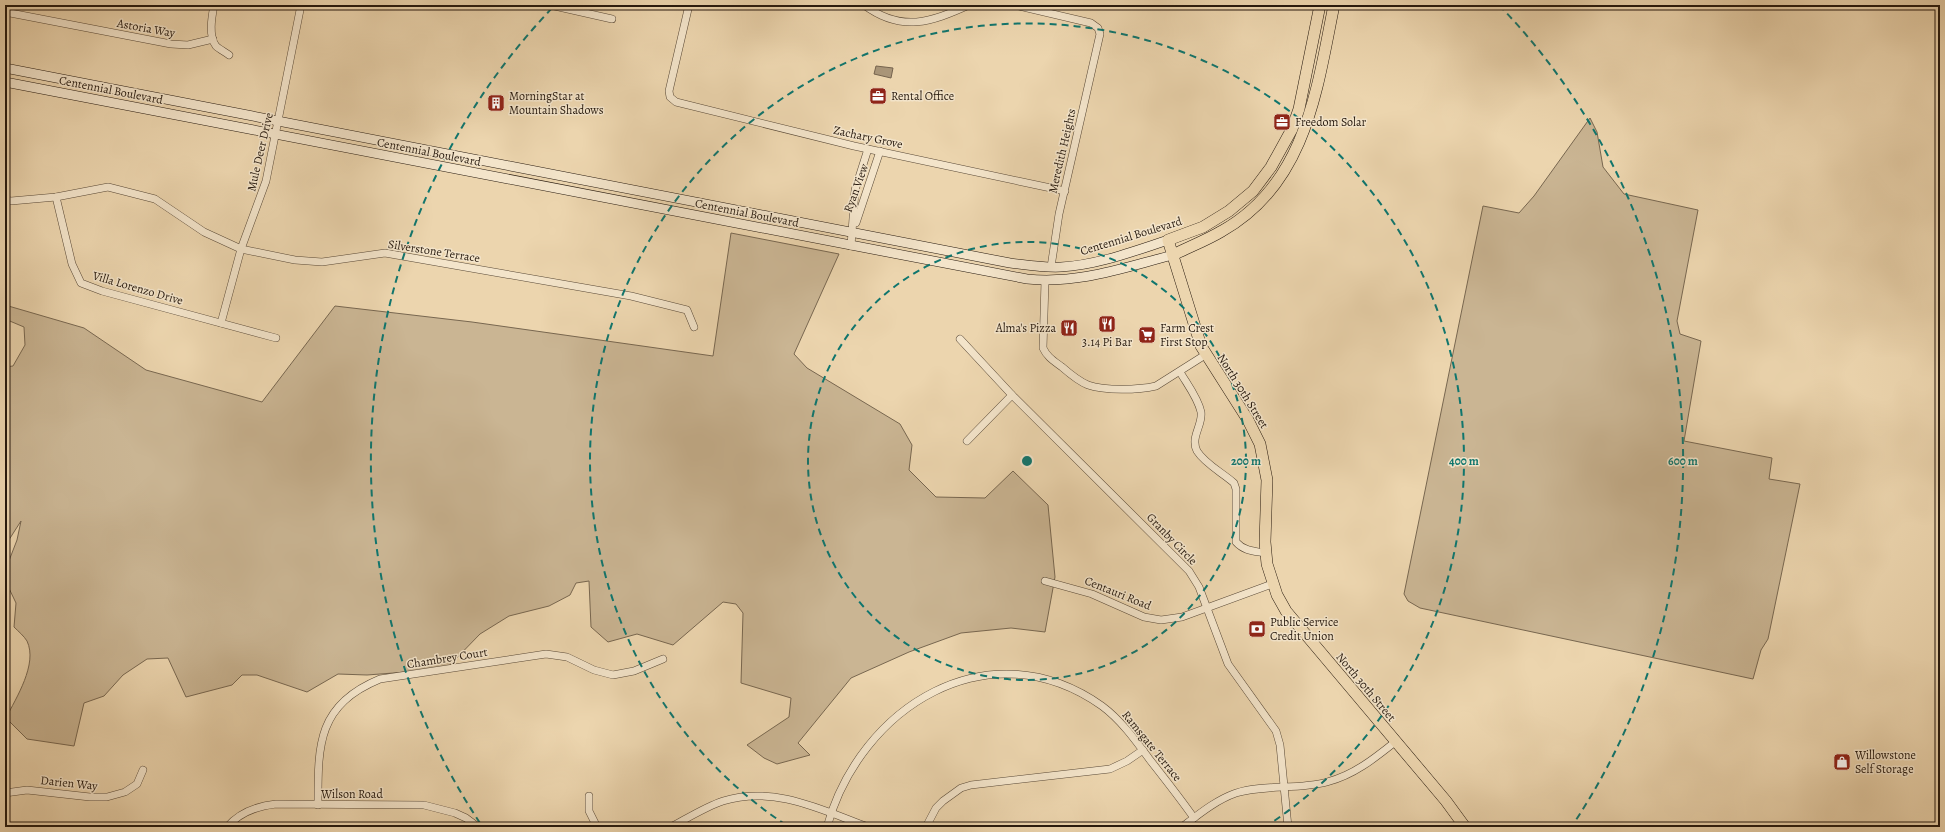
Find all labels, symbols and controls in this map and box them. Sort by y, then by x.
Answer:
street label: Astoria Way [115,15,177,41]
street label: Centennial Boulevard [58,72,165,108]
office icon: Rental Office [868,86,888,106]
place label: MorningStar at Mountain Shadows [509,88,604,118]
place label: Rental Office [891,88,954,104]
building icon: MorningStar at Mountain Shadows [486,93,506,113]
street label: Meredith Heights [1044,107,1080,195]
street label: Mule Deer Drive [243,111,277,193]
office icon: Freedom Solar [1272,112,1292,132]
place label: Freedom Solar [1295,114,1367,130]
street label: Zachary Grove [832,122,904,152]
street label: Centennial Boulevard [376,134,483,170]
street label: Ryan View [840,161,872,215]
street label: Centennial Boulevard [694,195,801,231]
street label: Centennial Boulevard [1078,213,1184,259]
street label: Silverstone Terrace [387,236,481,266]
street label: Villa Lorenzo Drive [90,267,185,309]
restaurant icon: 3.14 Pi Bar [1097,314,1117,334]
restaurant icon: Alma's Pizza [1059,318,1079,338]
place label: Alma's Pizza [995,320,1056,336]
place label: Farm Crest First Stop [1160,320,1214,350]
supermarket icon: Farm Crest First Stop [1137,325,1157,345]
place label: 3.14 Pi Bar [1082,334,1132,350]
street label: North 30th Street [1214,351,1272,431]
text: 200 m [1231,453,1261,469]
text: 400 m [1449,453,1479,469]
text: 600 m [1668,453,1698,469]
centre of rings [1020,454,1034,468]
street label: Granby Circle [1143,509,1201,569]
street label: Centauri Road [1082,572,1154,614]
place label: Public Service Credit Union [1270,614,1338,644]
bank icon: Public Service Credit Union [1247,619,1267,639]
street label: Chambrey Court [406,644,489,672]
street label: North 30th Street [1332,649,1400,725]
street label: Ramsgate Terrace [1118,707,1186,785]
place label: Willowstone Self Storage [1854,747,1916,777]
shop icon: Willowstone Self Storage [1832,752,1852,772]
street label: Darien Way [40,772,99,794]
street label: Wilson Road [320,786,383,802]

